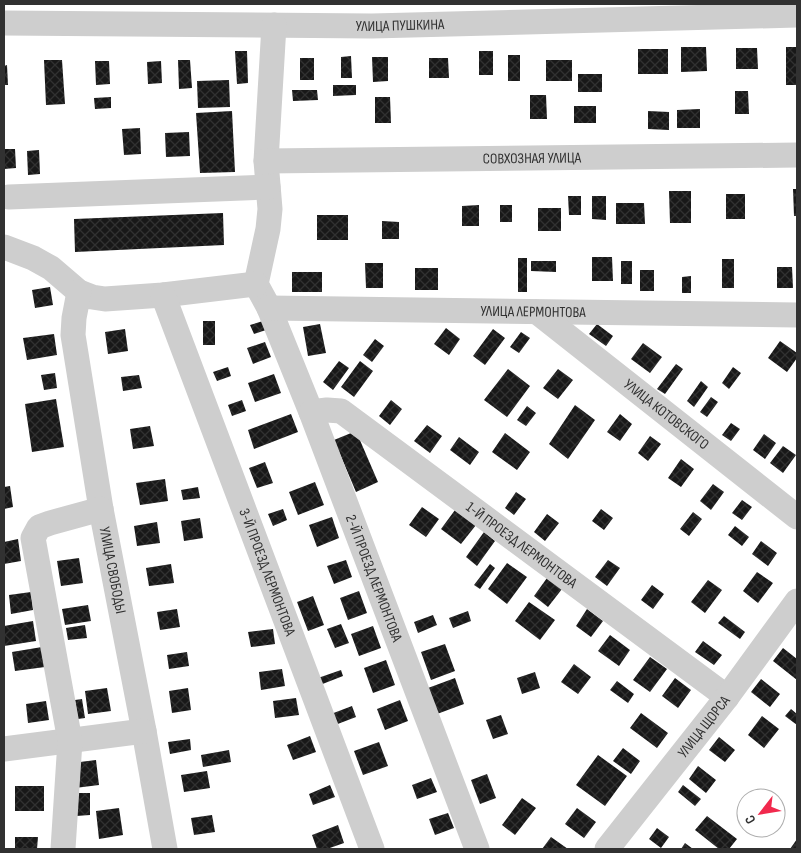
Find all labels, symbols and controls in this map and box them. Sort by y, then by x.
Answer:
street label: УЛИЦА ПУШКИНА [355,15,445,36]
street label: СОВХОЗНАЯ УЛИЦА [483,148,582,169]
street label: УЛИЦА ЛЕРМОНТОВА [480,302,586,322]
street label: УЛИЦА КОТОВСКОГО [620,375,713,454]
street label: 1-Й ПРОЕЗД ЛЕРМОНТОВА [462,498,581,593]
street label: 3-Й ПРОЕЗД ЛЕРМОНТОВА [234,506,300,639]
street label: 2-Й ПРОЕЗД ЛЕРМОНТОВА [341,512,407,645]
street label: УЛИЦА СВОБОДЫ [95,525,130,615]
street label: УЛИЦА ЩОРСА [674,691,735,762]
north arrow [736,788,786,838]
text: С [741,812,759,827]

